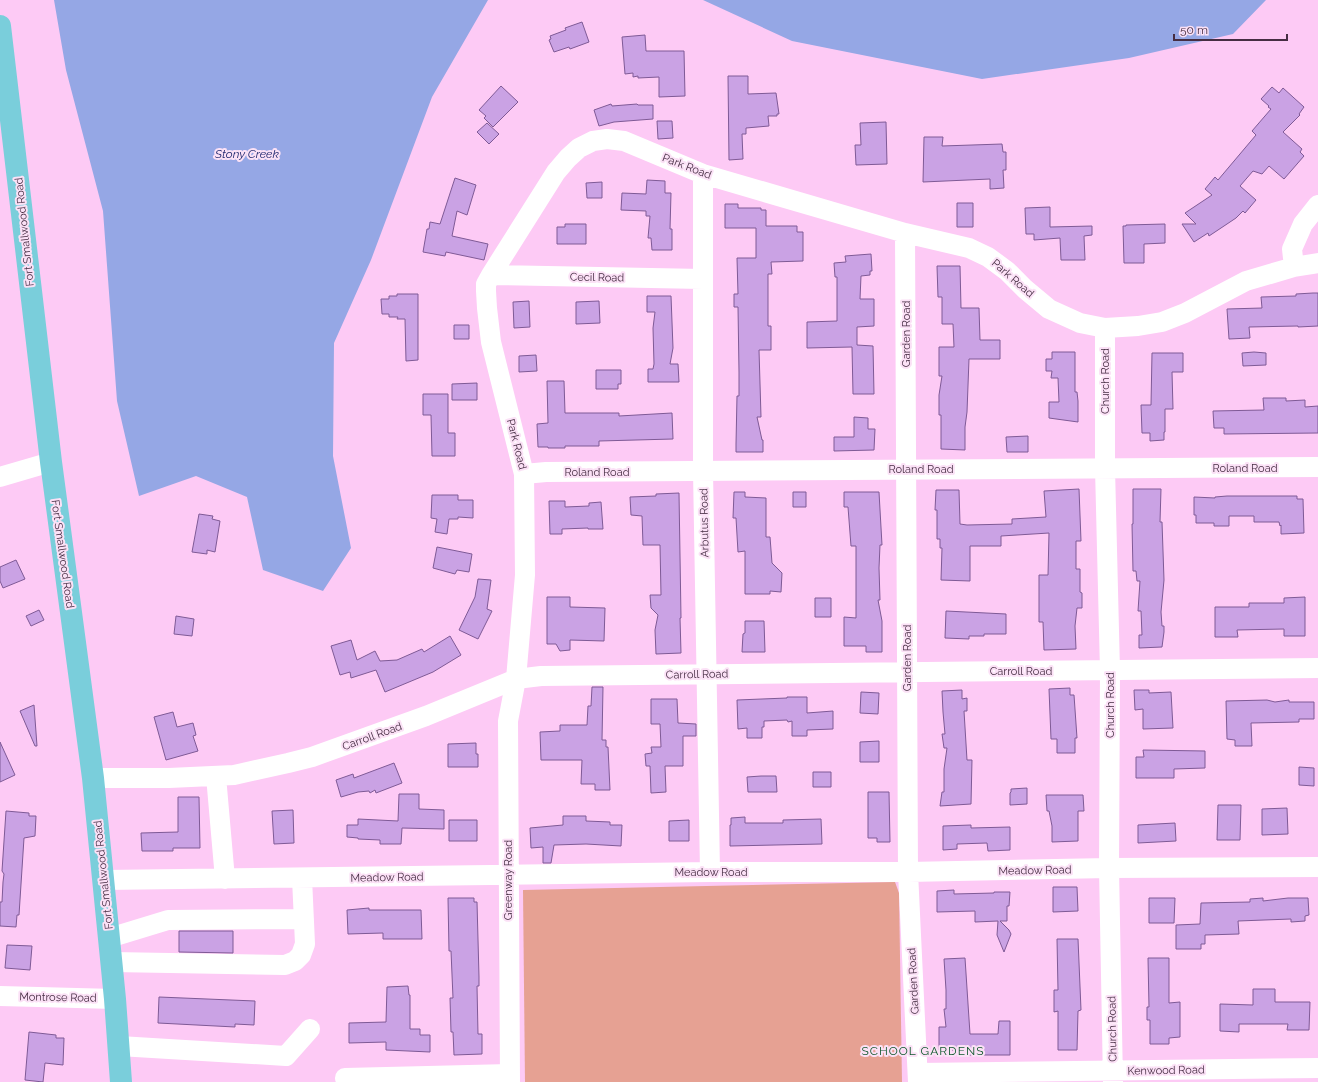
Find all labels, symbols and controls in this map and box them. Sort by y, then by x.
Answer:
scale bar [1174,16,1287,42]
text: 50 m [1180,23,1208,37]
water label: Stony Creek [214,147,279,161]
street label: Park Road [660,151,713,182]
street label: Fort Smallwood Road [12,177,37,287]
street label: Park Road [989,257,1037,300]
street label: Cecil Road [570,271,624,284]
street label: Garden Road [900,301,913,367]
street label: Church Road [1099,348,1112,414]
street label: Park Road [504,417,529,471]
street label: Roland Road [1213,462,1278,475]
street label: Roland Road [889,463,954,476]
street label: Roland Road [565,466,630,479]
street label: Arbutus Road [697,488,712,558]
street label: Fort Smallwood Road [48,499,77,609]
street label: Garden Road [901,625,914,691]
street label: Carroll Road [990,665,1052,678]
street label: Carroll Road [666,667,729,682]
street label: Church Road [1104,672,1117,738]
street label: Carroll Road [341,720,404,753]
street label: Fort Smallwood Road [91,820,116,930]
street label: Greenway Road [502,840,515,920]
street label: Meadow Road [998,863,1072,878]
street label: Meadow Road [674,866,748,879]
street label: Meadow Road [350,870,424,885]
street label: Garden Road [905,947,922,1015]
street label: Montrose Road [19,990,97,1005]
street label: Church Road [1105,996,1120,1062]
district label: SCHOOL GARDENS [861,1044,985,1058]
street label: Kenwood Road [1127,1063,1205,1078]

